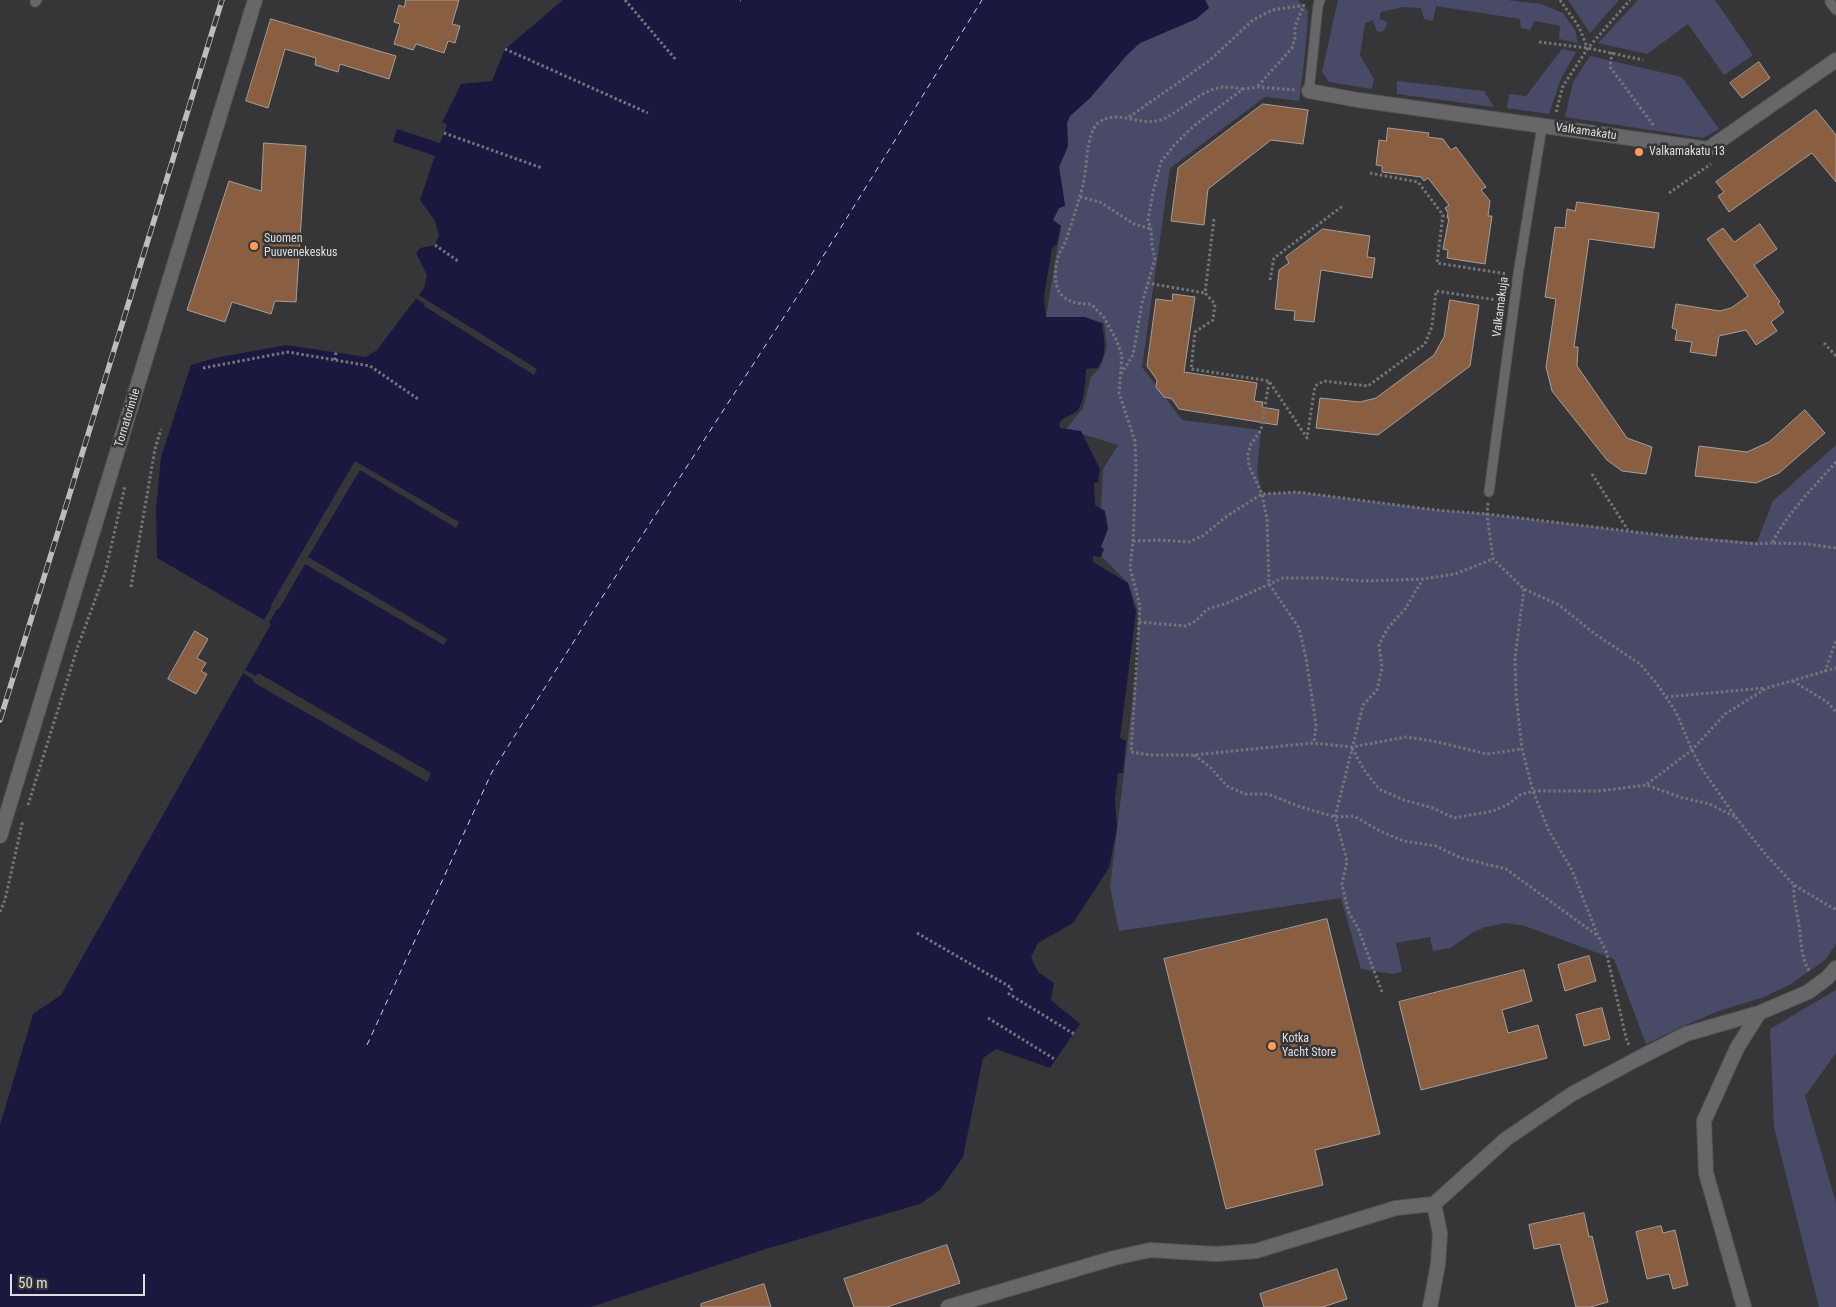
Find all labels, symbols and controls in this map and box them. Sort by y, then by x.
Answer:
street label: Valkamakatu [1555,121,1617,143]
place label: Valkamakatu 13 [1649,145,1725,159]
marker: Valkamakatu 13 [1633,146,1645,158]
place label: Suomen Puuvenekeskus [264,232,337,260]
marker: Suomen Puuvenekeskus [248,240,260,252]
street label: Valkamakuja [1490,276,1512,338]
street label: Tornatorintie [112,387,144,449]
place label: Kotka Yacht Store [1282,1032,1336,1060]
marker: Kotka Yacht Store [1266,1040,1278,1052]
scale bar [12,1264,148,1296]
text: 50 m [18,1274,48,1292]

